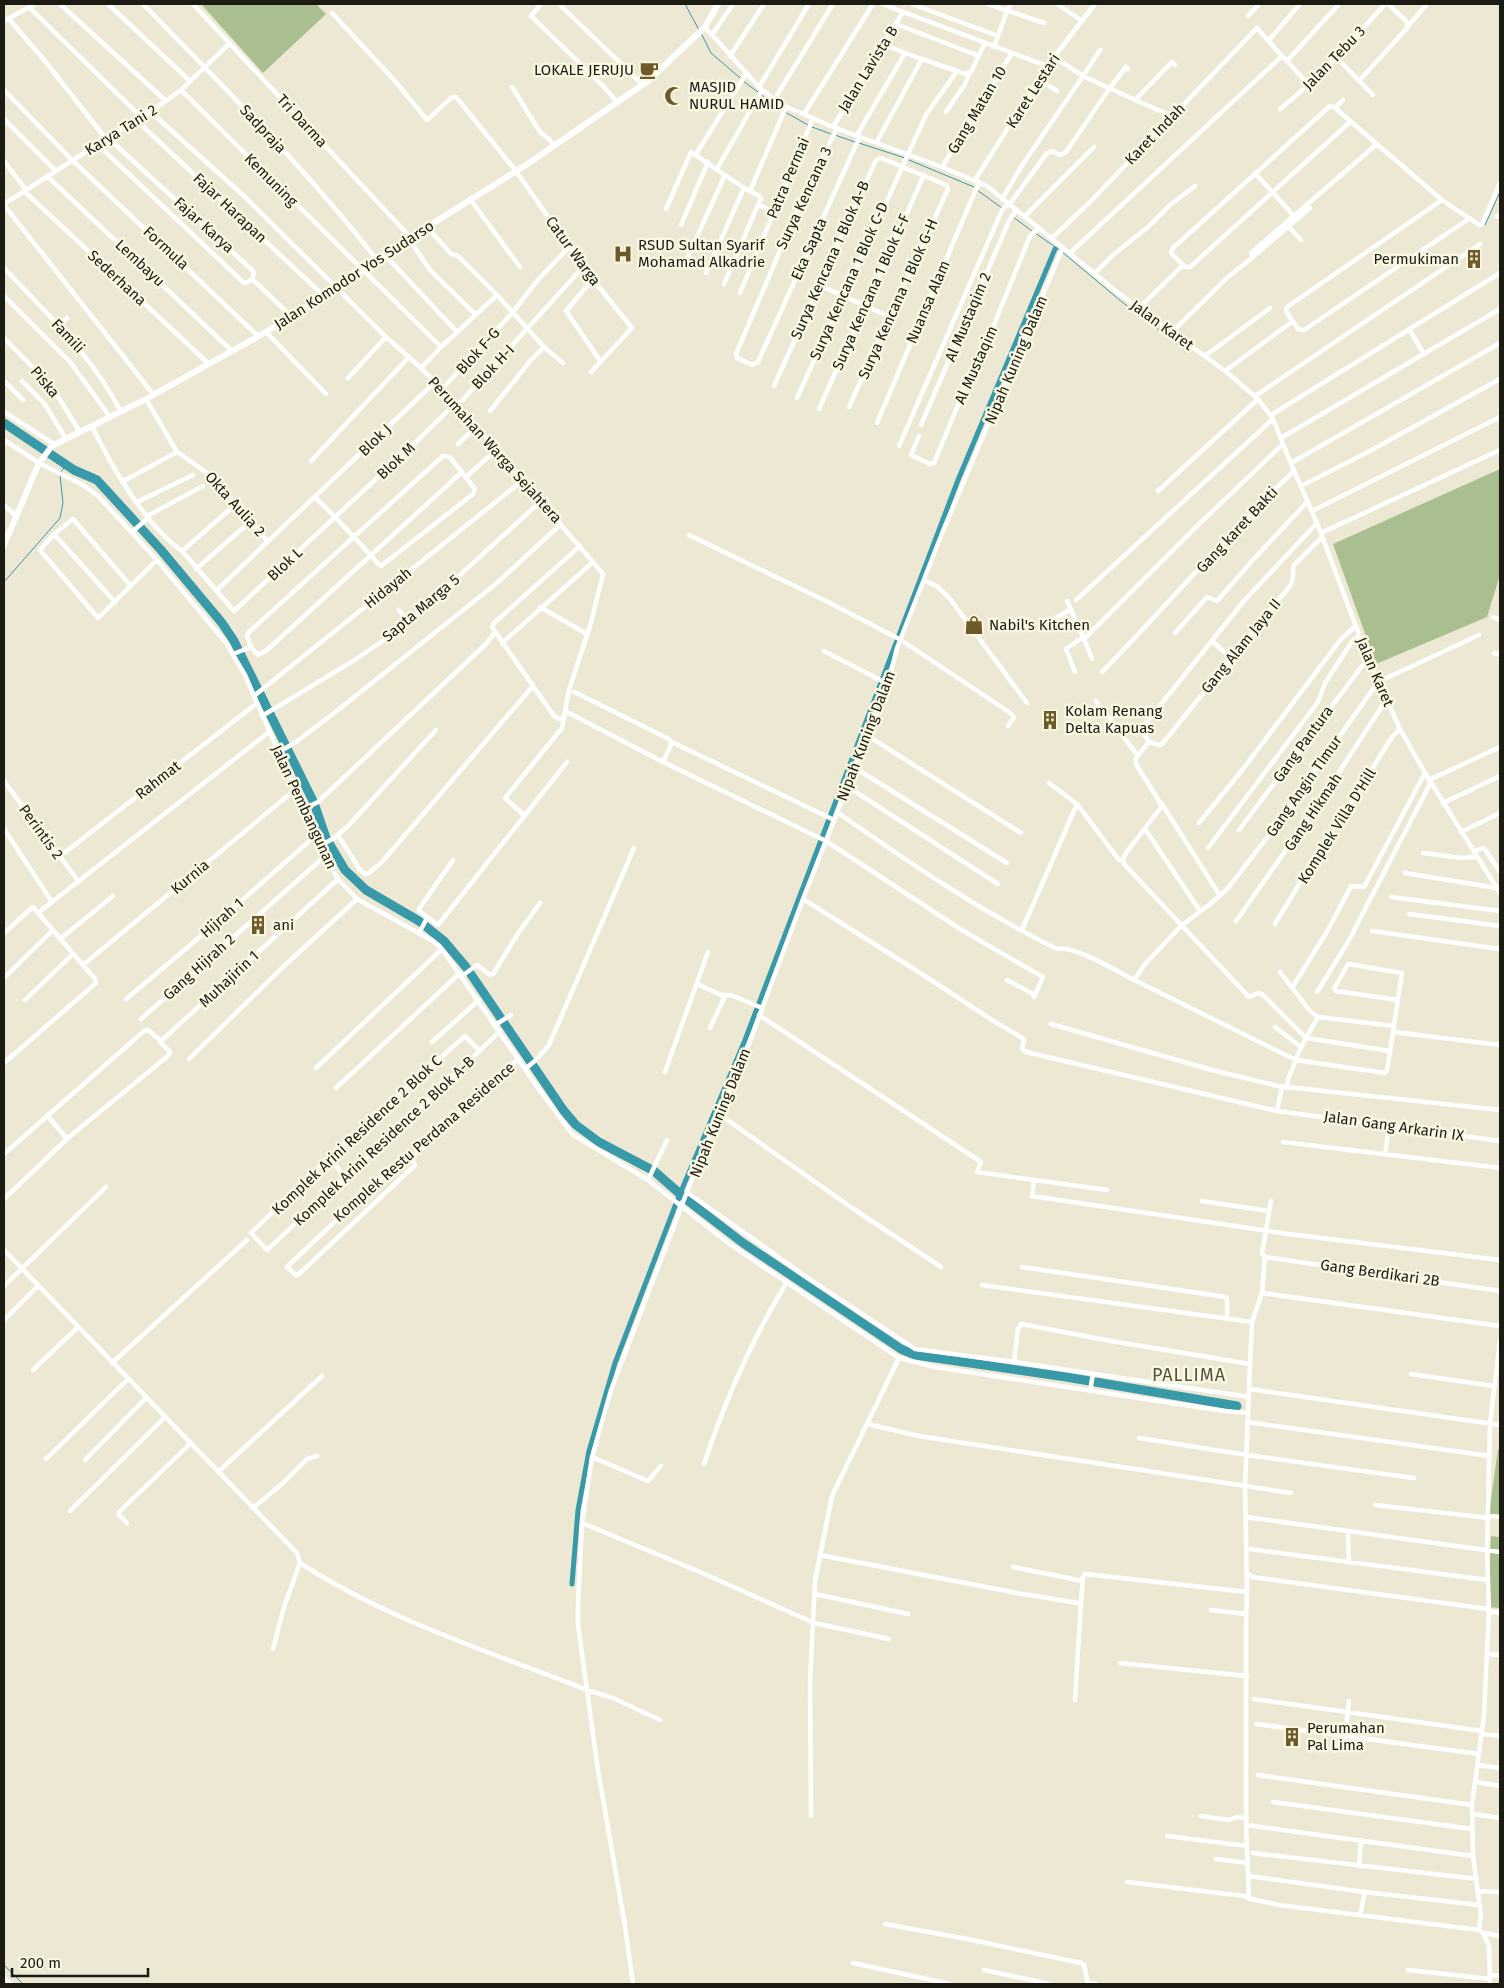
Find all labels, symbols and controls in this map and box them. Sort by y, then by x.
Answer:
street label: Jalan Tebu 3 [1299,22,1369,94]
street label: Jalan Lavista B [834,23,902,115]
street label: Karet Lestari [1002,50,1064,132]
cafe icon: LOKALE JERUJU [638,59,660,81]
place label: LOKALE JERUJU [534,61,634,79]
street label: Gang Matan 10 [944,63,1010,157]
place label: MASJID NURUL HAMID [689,78,784,113]
mosque icon: MASJID NURUL HAMID [663,85,685,107]
street label: Tri Darma [273,91,331,151]
street label: Karet Indah [1121,99,1189,169]
street label: Karya Tani 2 [82,101,160,159]
street label: Sadpraja [236,101,290,157]
street label: Patra Permai [763,135,813,221]
street label: Surya Kencana 3 [772,144,836,252]
street label: Kemuning [241,150,302,211]
street label: Fajar Harapan [189,169,271,247]
street label: Surya Kencana 1 Blok A-B [787,178,873,342]
street label: Fajar Karya [170,193,238,257]
street label: Surya Kencana 1 Blok C-D [806,199,892,363]
street label: Surya Kencana 1 Blok E-F [828,211,914,373]
street label: Catur Warga [542,213,604,289]
street label: Eka Sapta [787,215,831,283]
street label: Surya Kencana 1 Blok G-H [854,216,942,382]
street label: Jalan Komodor Yos Sudarso [271,217,437,333]
street label: Formula [140,223,192,273]
street label: Lembayu [112,236,168,290]
place label: RSUD Sultan Syarif Mohamad Alkadrie [638,236,766,271]
hospital icon: RSUD Sultan Syarif Mohamad Alkadrie [612,243,634,265]
street label: Sederhana [84,246,150,310]
building icon: Permukiman [1463,248,1485,270]
place label: Permukiman [1373,250,1459,268]
street label: Nuansa Alam [902,258,954,346]
street label: Al Mustaqim 2 [941,270,995,364]
street label: Nipah Kuning Dalam [981,293,1051,427]
street label: Jalan Karet [1127,296,1198,354]
street label: Famili [48,315,88,357]
street label: Al Mustaqim [951,323,1001,407]
street label: Blok F-G [452,324,504,378]
street label: Blok H-I [468,341,518,393]
street label: Piska [27,363,63,401]
street label: Perumahan Warga Sejahtera [424,373,566,527]
street label: Blok J [355,420,395,460]
street label: Blok M [373,439,419,483]
street label: Okta Aulia 2 [201,468,269,540]
street label: Gang karet Bakti [1192,483,1282,577]
street label: Blok L [264,543,307,585]
street label: Hidayah [361,564,415,612]
street label: Sapta Marga 5 [379,570,463,646]
street label: Gang Alam Jaya II [1197,595,1285,697]
shop icon: Nabil's Kitchen [963,614,985,636]
place label: Nabil's Kitchen [989,616,1090,634]
street label: Jalan Karet [1352,635,1398,710]
street label: Nipah Kuning Dalam [833,668,899,804]
place label: Kolam Renang Delta Kapuas [1065,702,1162,737]
street label: Gang Pantura [1269,702,1337,786]
building icon: Kolam Renang Delta Kapuas [1039,709,1061,731]
street label: Gang Angin TImur [1262,732,1346,840]
street label: Jalan Pembangunan [267,742,341,872]
street label: Rahmat [132,756,185,803]
street label: Komplek Villa D'Hill [1294,764,1380,887]
street label: Gang Hikmah [1280,770,1346,854]
street label: Perintis 2 [15,801,67,863]
street label: Kurnia [167,856,213,898]
street label: Hijrah 1 [197,894,247,942]
building icon: ani [247,914,269,936]
place label: ani [273,916,294,934]
street label: Gang Hijrah 2 [159,930,239,1004]
street label: Muhajirin 1 [195,947,263,1011]
street label: Nipah Kuning Dalam [686,1046,754,1180]
street label: Komplek Arini Residence 2 Blok C [268,1051,446,1219]
street label: Komplek Arini Residence 2 Blok A-B [290,1052,478,1230]
street label: Komplek Restu Perdana Residence [330,1058,518,1226]
street label: Jalan Gang Arkarin IX [1323,1107,1466,1145]
street label: Gang Berdikari 2B [1319,1256,1441,1290]
district label: PALLIMA [1152,1364,1226,1386]
place label: Perumahan Pal Lima [1307,1719,1385,1754]
building icon: Perumahan Pal Lima [1281,1726,1303,1748]
scale bar [12,1946,149,1978]
text: 200 m [20,1954,61,1972]

